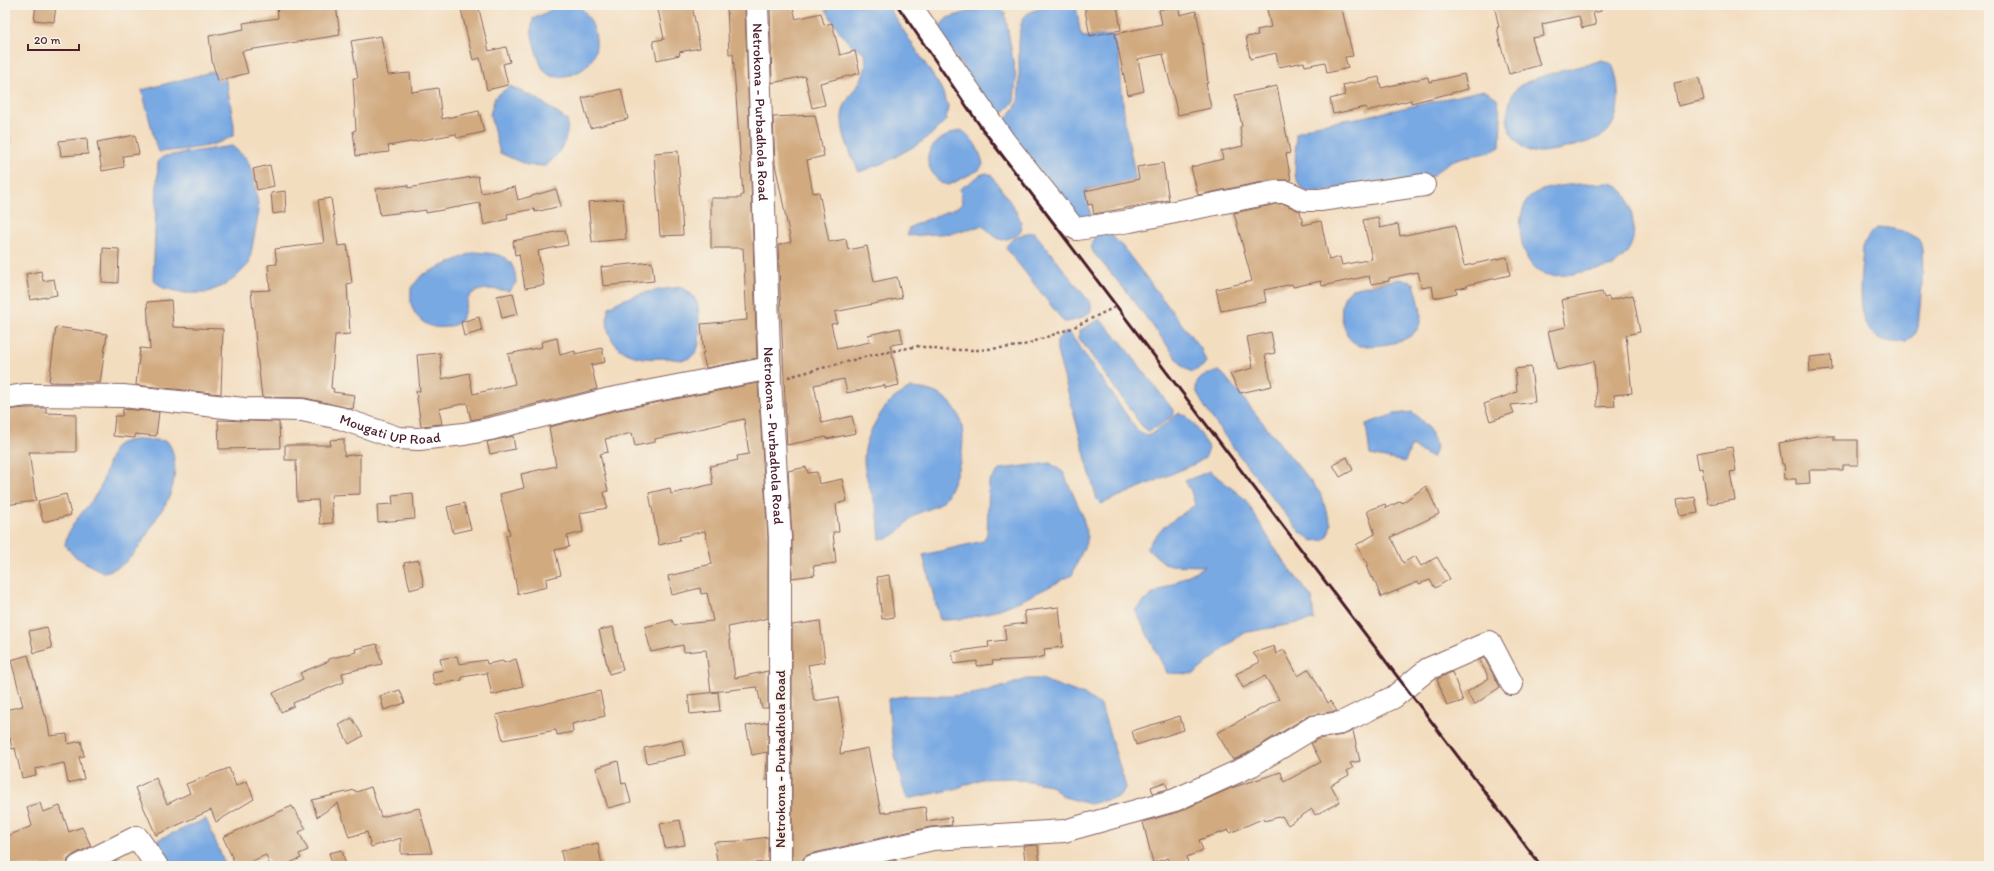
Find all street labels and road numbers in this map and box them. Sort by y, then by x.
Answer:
street label: Netrokona - Purbadhola Road [749,23,772,202]
street label: Netrokona - Purbadhola Road [760,347,788,525]
street label: Mougati UP Road [338,410,442,448]
street label: Netrokona - Purbadhola Road [772,670,789,848]

